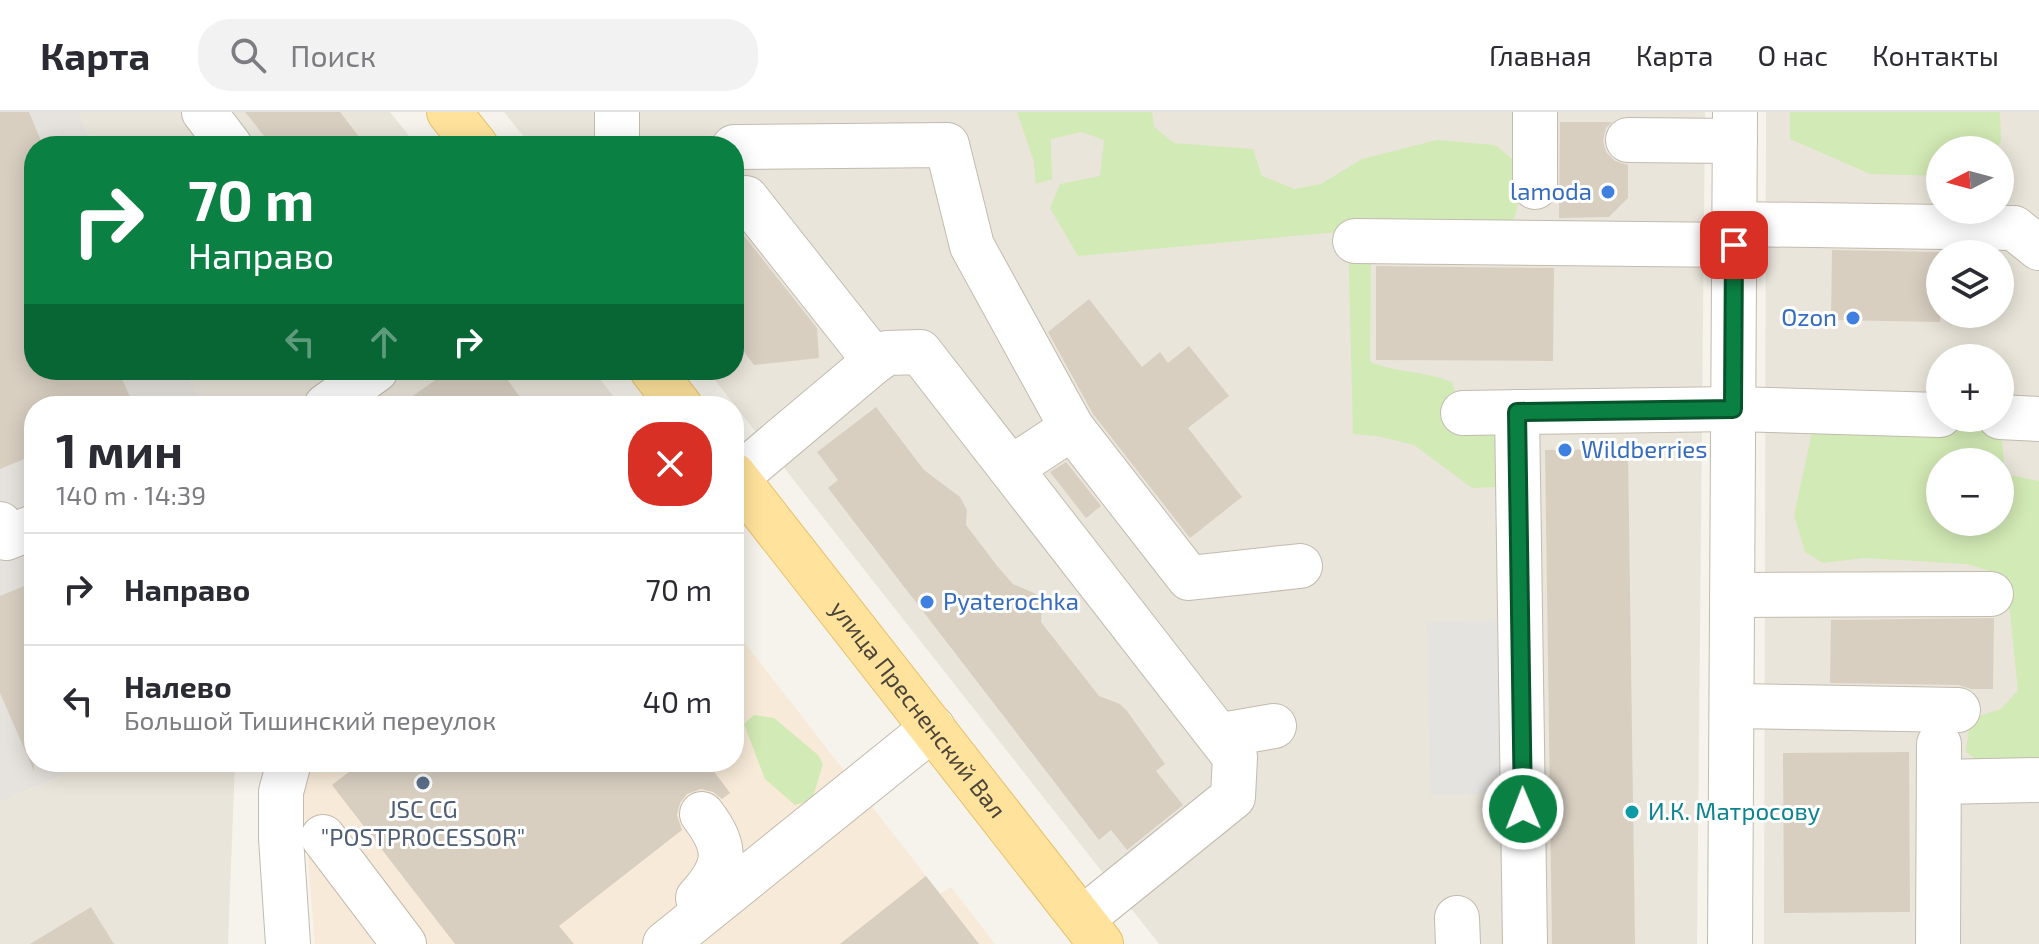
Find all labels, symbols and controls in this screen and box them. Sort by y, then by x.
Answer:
search box [198,19,758,91]
text: Карта [40,32,150,78]
icon: search [226,33,270,77]
text: Поиск [290,37,376,73]
text: Главная [1489,38,1592,72]
text: Карта [1636,38,1714,72]
text: О нас [1758,38,1828,72]
text: Контакты [1872,38,1999,72]
north arrow [1926,136,2014,224]
map controls [1926,136,2014,536]
text: 70 m [188,165,314,232]
icon: right [56,168,160,272]
place label: lamoda [1510,176,1592,205]
marker: lamoda [1599,183,1617,201]
pin [1700,211,1768,279]
icon: arrive [1712,223,1756,267]
text: Направо [188,233,334,276]
button: layers [1926,240,2014,328]
place label: Ozon [1781,302,1837,331]
marker: Ozon [1844,309,1862,327]
icon: left [278,320,322,364]
icon: ahead [362,320,406,364]
icon: right [446,320,490,364]
button: + [1926,344,2014,432]
text: 1 мин [56,420,183,478]
button: close [628,422,712,506]
place label: Wildberries [1581,434,1707,463]
marker: Wildberries [1556,441,1574,459]
button: − [1926,448,2014,536]
text: 140 m · 14:39 [56,479,206,510]
icon: right [56,567,100,611]
text: Направо [124,571,250,607]
text: 70 m [646,571,712,607]
place label: Pyaterochka [943,586,1079,615]
marker: Pyaterochka [918,593,936,611]
street label: улица Пресненский Вал [824,594,1013,823]
text: Налево [124,668,232,704]
icon: left [56,679,100,723]
text: 40 m [642,683,712,719]
text: Большой Тишинский переулок [124,704,496,735]
position arrow [1481,767,1565,851]
marker: JSC CG "POSTPROCESSOR" [414,774,432,792]
place label: JSC CG "POSTPROCESSOR" [321,794,525,851]
place label: И.К. Матросову [1648,796,1821,826]
marker: И.К. Матросову [1623,803,1641,821]

